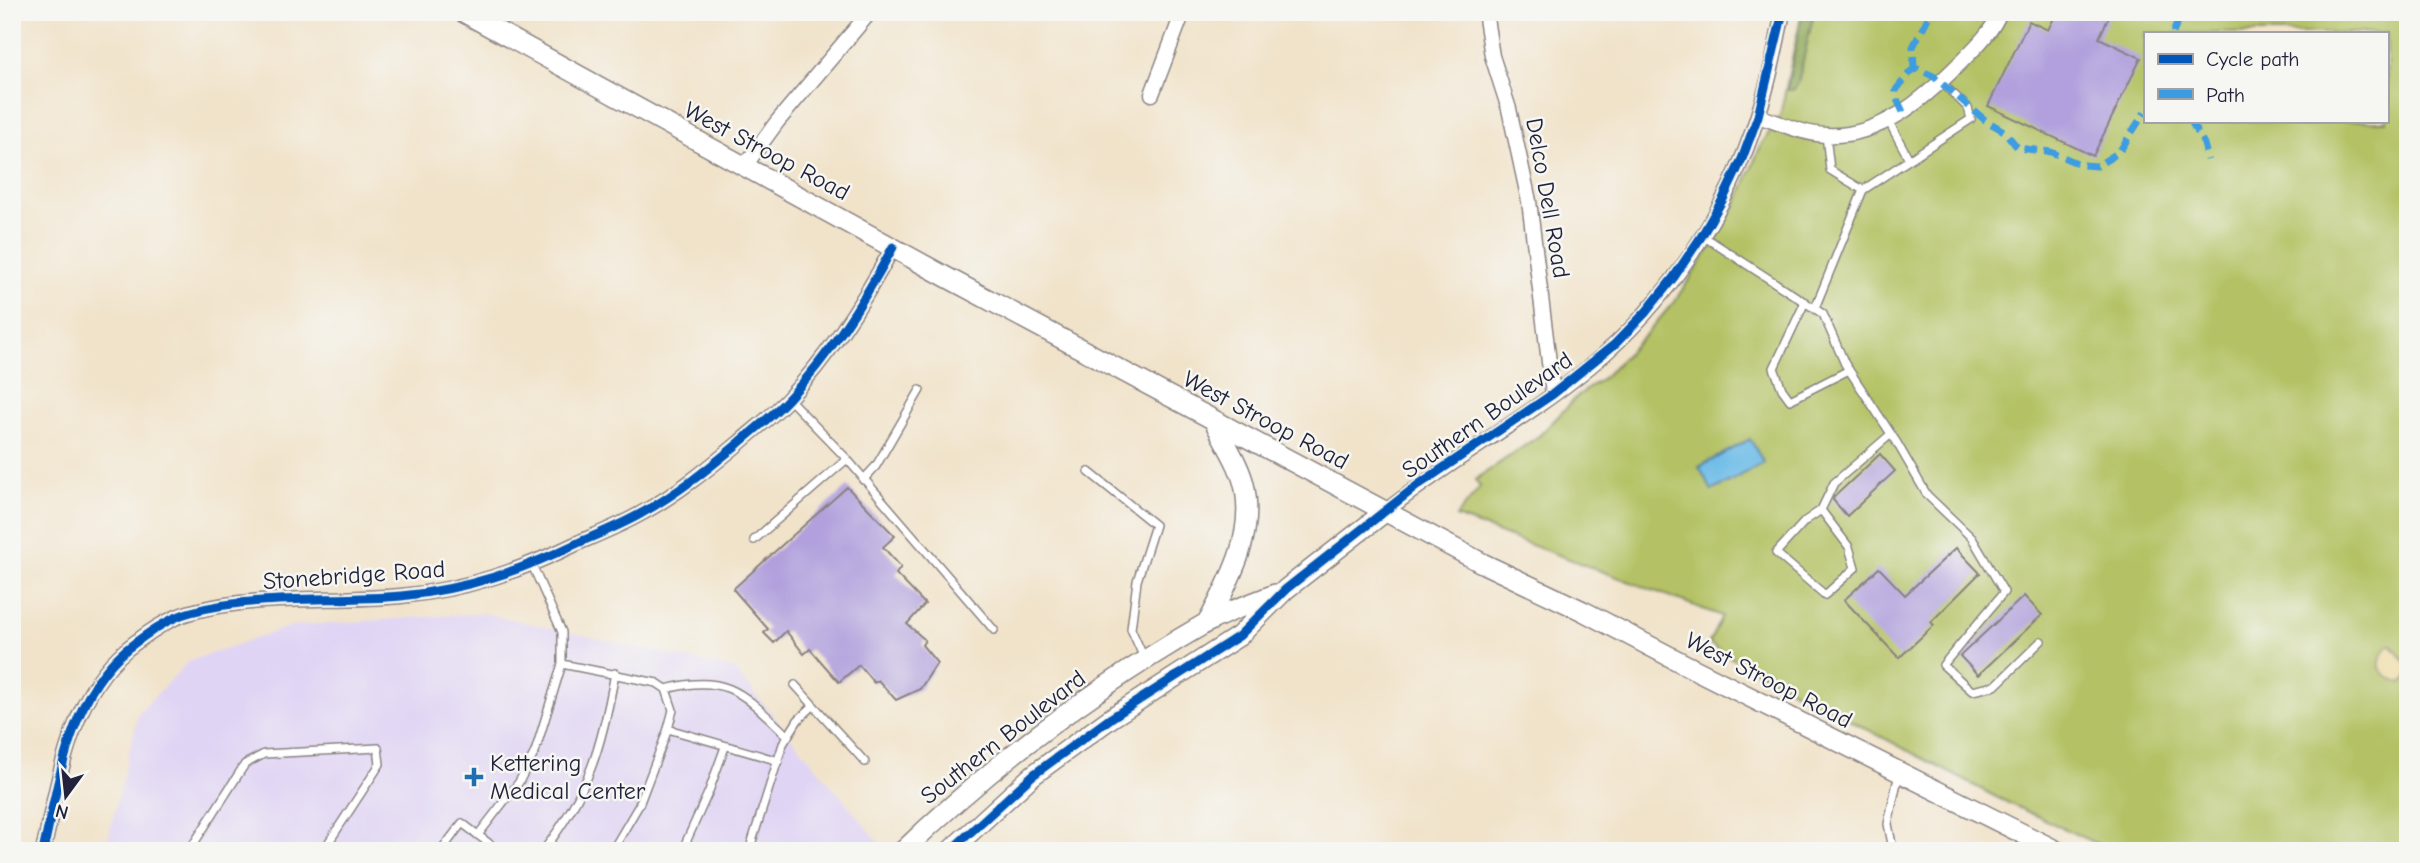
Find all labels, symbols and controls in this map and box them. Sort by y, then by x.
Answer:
legend [2144,32,2388,122]
text: Cycle path [2206,47,2299,71]
text: Path [2206,83,2245,107]
street label: West Stroop Road [680,96,854,206]
street label: Delco Dell Road [1520,116,1576,280]
street label: Southern Boulevard [1396,346,1578,484]
street label: West Stroop Road [1179,365,1353,475]
street label: Stonebridge Road [262,555,446,595]
street label: West Stroop Road [1681,626,1857,734]
street label: Southern Boulevard [915,664,1091,810]
place label: Kettering Medical Center [490,749,646,805]
north arrow [32,762,102,832]
marker: Kettering Medical Center [464,767,484,787]
text: N [53,799,71,824]

